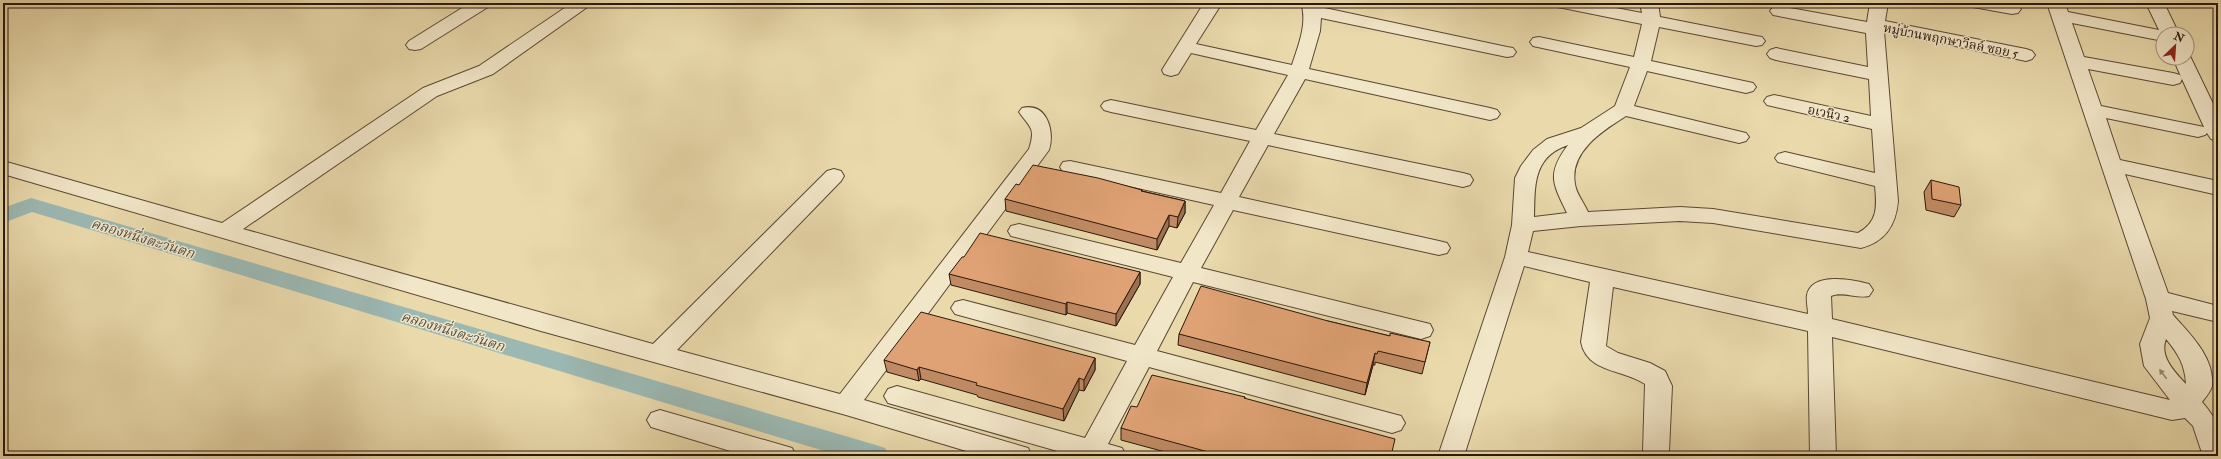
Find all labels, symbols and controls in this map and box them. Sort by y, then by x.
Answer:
street label: หมู่บ้านพฤกษาวิลล์ ซอย 5 [1882,20,2020,62]
north arrow [2155,26,2195,66]
text: N [2171,29,2187,46]
street label: อเวนิว 2 [1806,102,1852,126]
water label: คลองหนึ่งตะวันตก [89,213,198,262]
water label: คลองหนึ่งตะวันตก [399,306,508,355]
one-way arrow [2158,369,2167,380]

